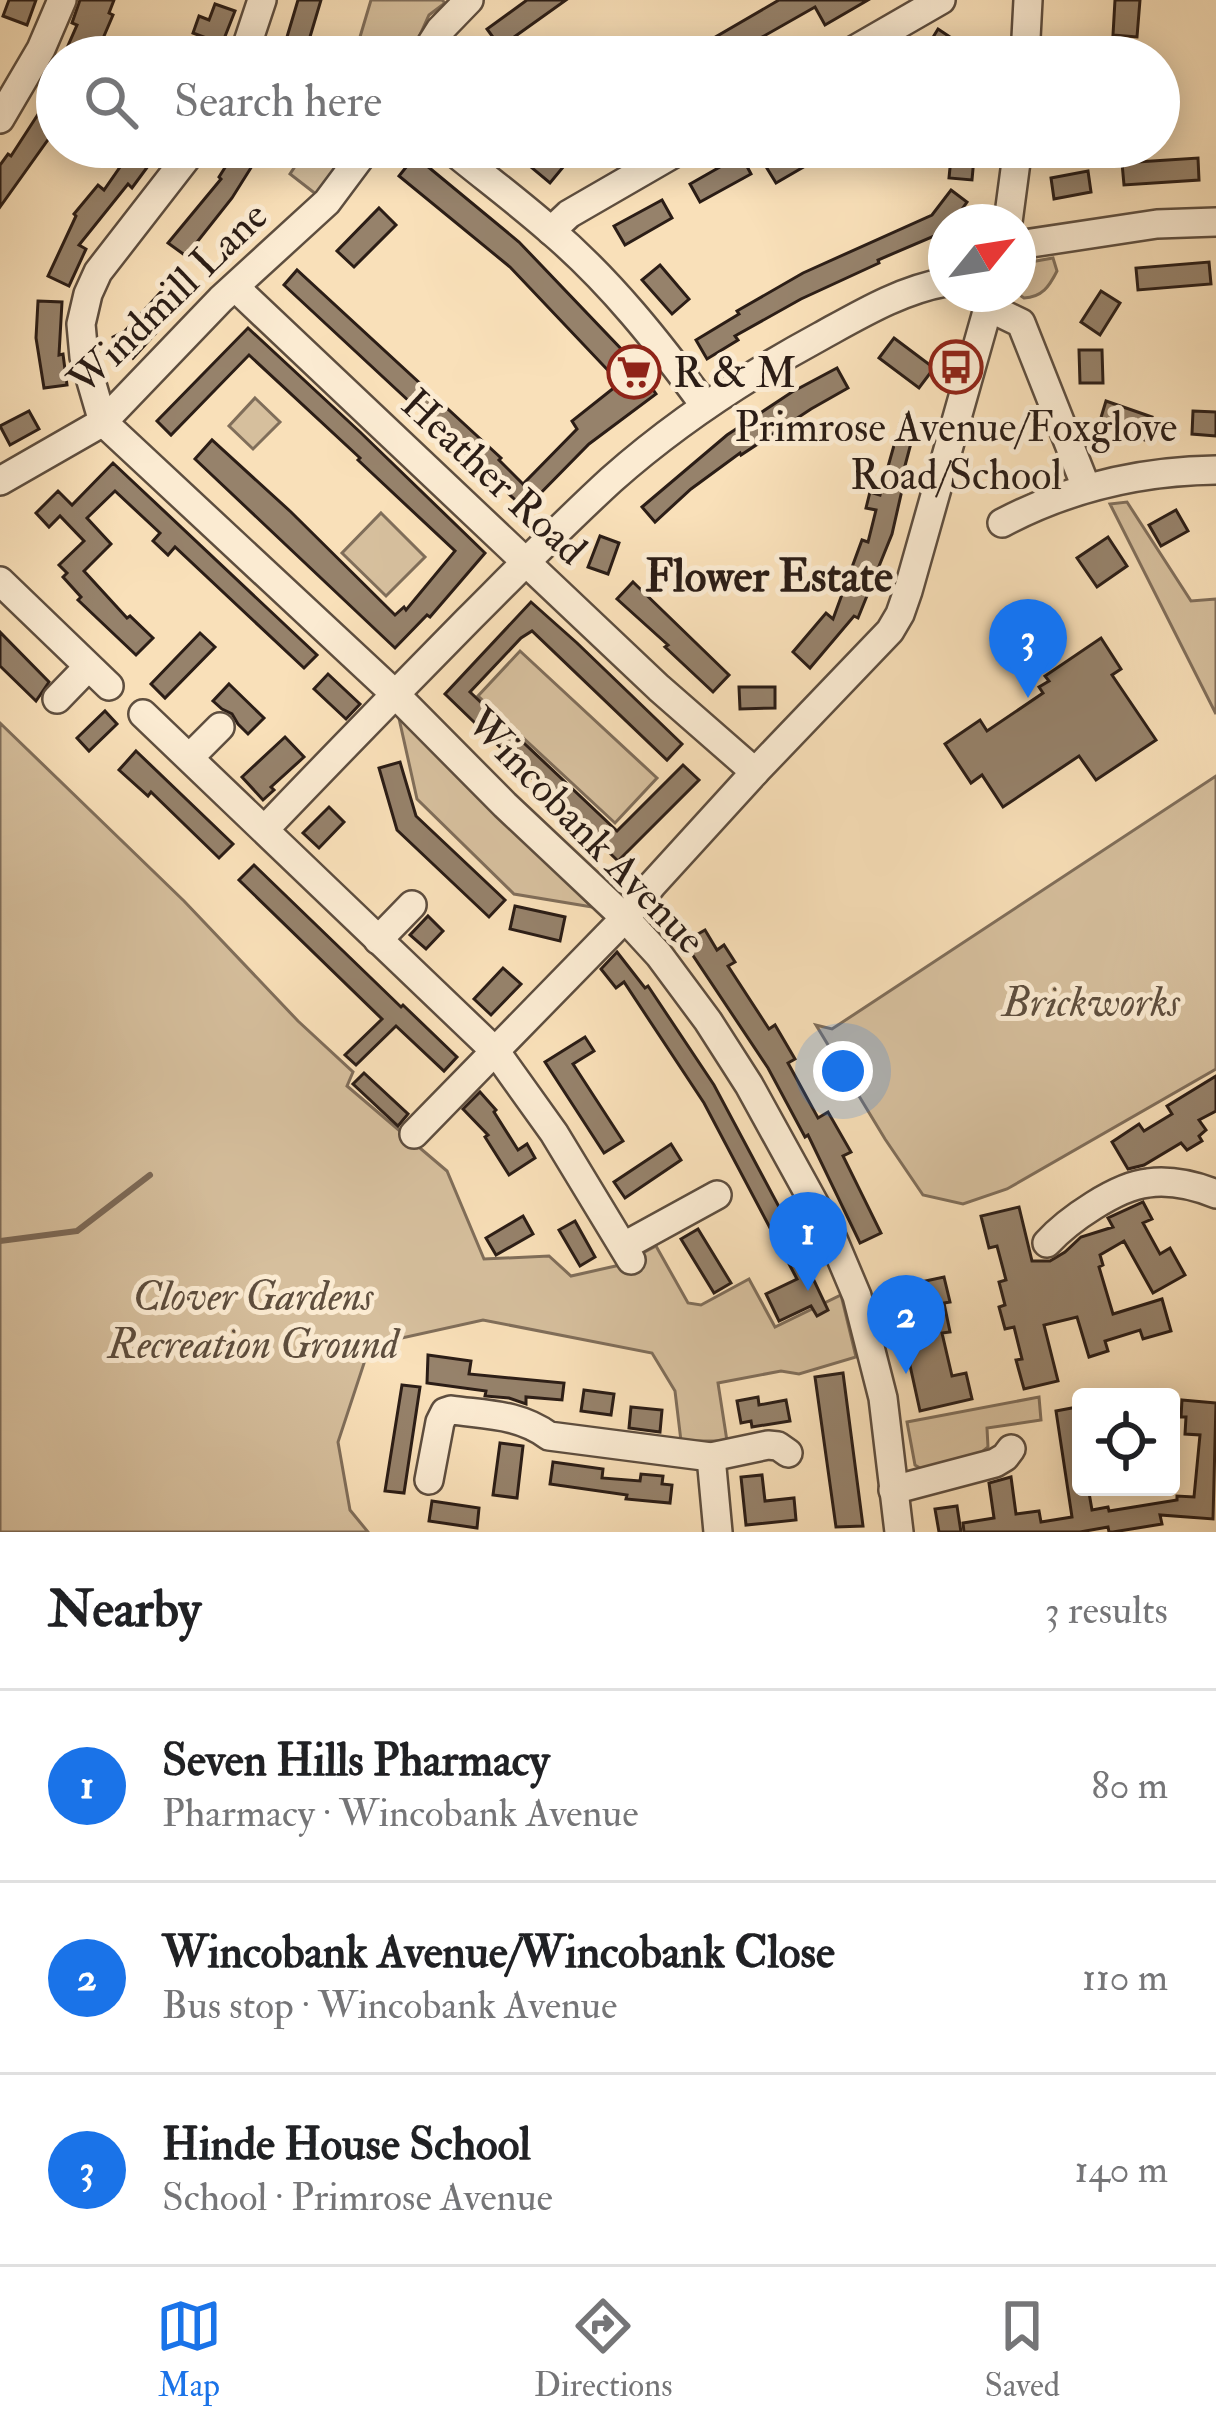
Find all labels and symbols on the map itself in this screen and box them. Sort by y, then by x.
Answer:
street label: Windmill Lane [57,190,279,407]
north arrow [928,204,1036,312]
bus stop icon: Primrose Avenue/Foxglove Road/School [928,339,984,395]
supermarket icon: R & M [606,344,662,400]
place label: R & M [673,348,797,400]
street label: Heather Road [390,379,597,577]
place label: Primrose Avenue/Foxglove Road/School [735,402,1177,502]
district label: Flower Estate [645,549,893,605]
pin: 3 [989,599,1067,698]
street label: Wincobank Avenue [454,697,716,965]
park label: Brickworks [1000,977,1181,1029]
your location [813,1041,873,1101]
pin: 1 [769,1192,847,1291]
park label: Clover Gardens Recreation Ground [106,1271,401,1371]
pin: 2 [867,1275,945,1374]

